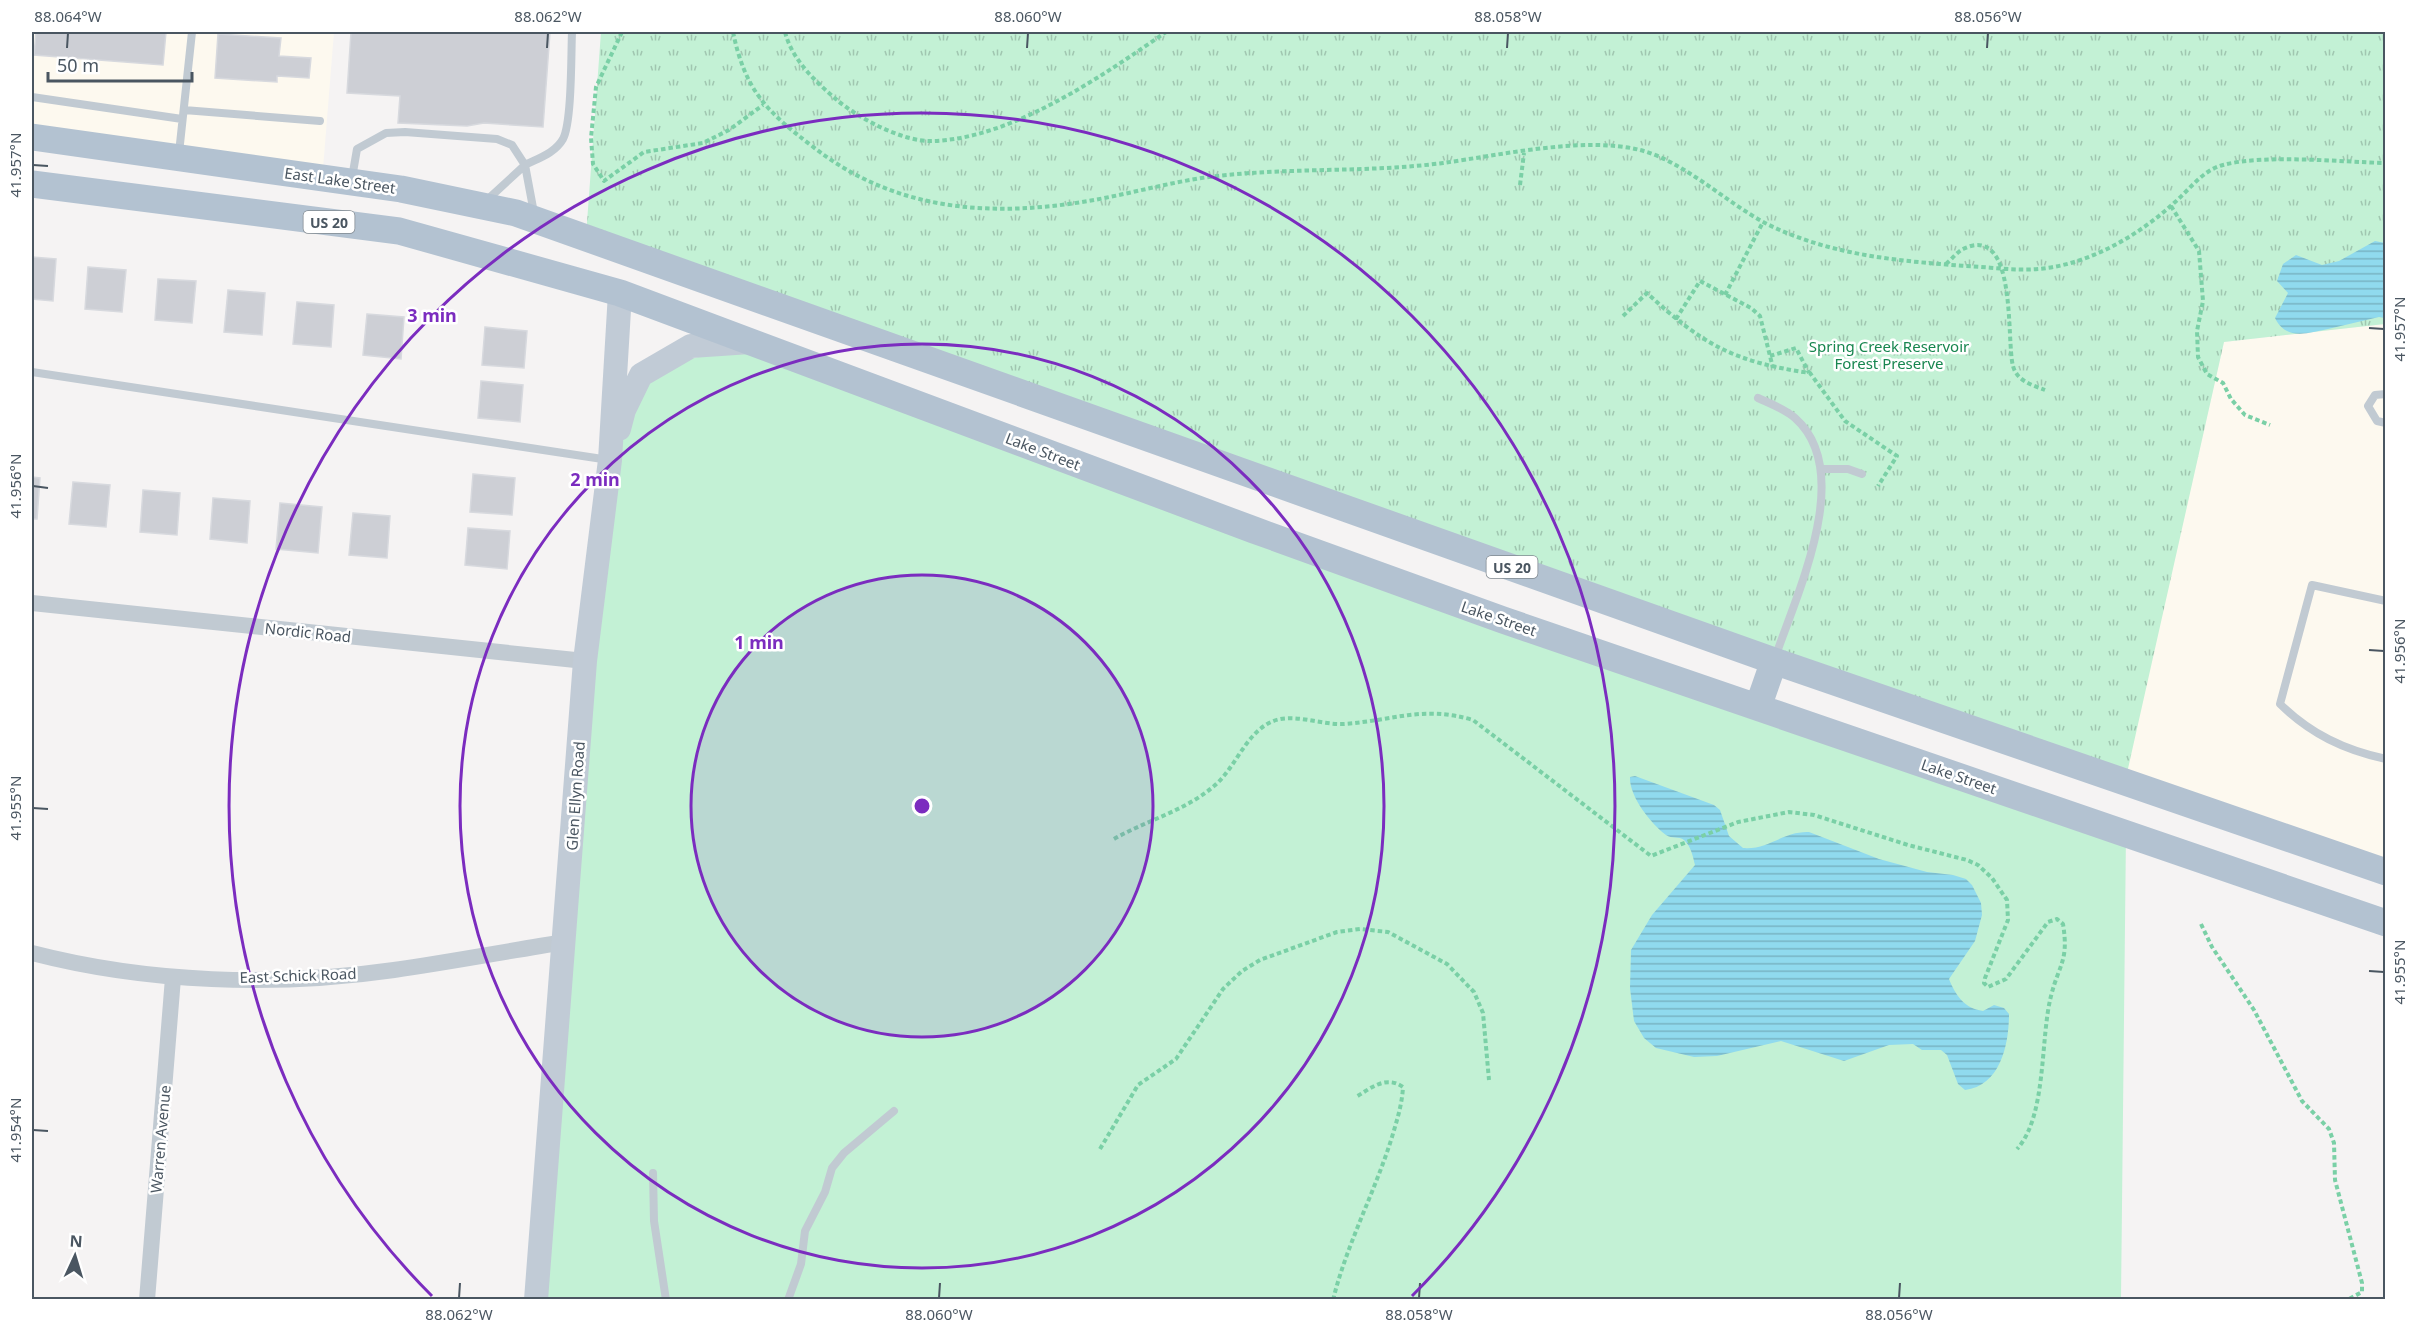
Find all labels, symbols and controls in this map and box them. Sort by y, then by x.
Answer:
text: 88.064°W [34,6,102,26]
text: 88.062°W [514,6,582,26]
text: 88.060°W [994,6,1062,26]
text: 88.058°W [1474,6,1542,26]
text: 88.056°W [1954,6,2022,26]
scale bar [48,45,192,83]
text: 50 m [57,53,99,77]
text: 41.957°N [5,133,25,197]
street label: East Lake Street [283,162,397,198]
road number: US 20 [304,211,354,233]
text: 41.957°N [2389,297,2409,361]
text: 3 min [407,303,457,327]
park label: Spring Creek Reservoir Forest Preserve [1809,336,1969,373]
street label: Lake Street [1003,428,1084,475]
text: 41.956°N [5,454,25,518]
text: 2 min [570,467,620,491]
road number: US 20 [1486,556,1538,578]
street label: Lake Street [1459,596,1540,640]
street label: Nordic Road [264,618,352,646]
text: 41.956°N [2389,619,2409,683]
text: 1 min [734,630,784,654]
street label: Glen Ellyn Road [561,741,589,851]
street label: Lake Street [1919,754,2000,798]
text: 41.955°N [5,776,25,840]
centre of rings [912,796,932,816]
text: 41.955°N [2389,940,2409,1004]
street label: East Schick Road [239,963,357,987]
street label: Warren Avenue [145,1084,175,1194]
text: 41.954°N [5,1098,25,1162]
north arrow [45,1226,105,1286]
text: N [69,1230,83,1252]
text: 88.062°W [425,1304,493,1324]
text: 88.060°W [905,1304,973,1324]
text: 88.058°W [1385,1304,1453,1324]
text: 88.056°W [1865,1304,1933,1324]

